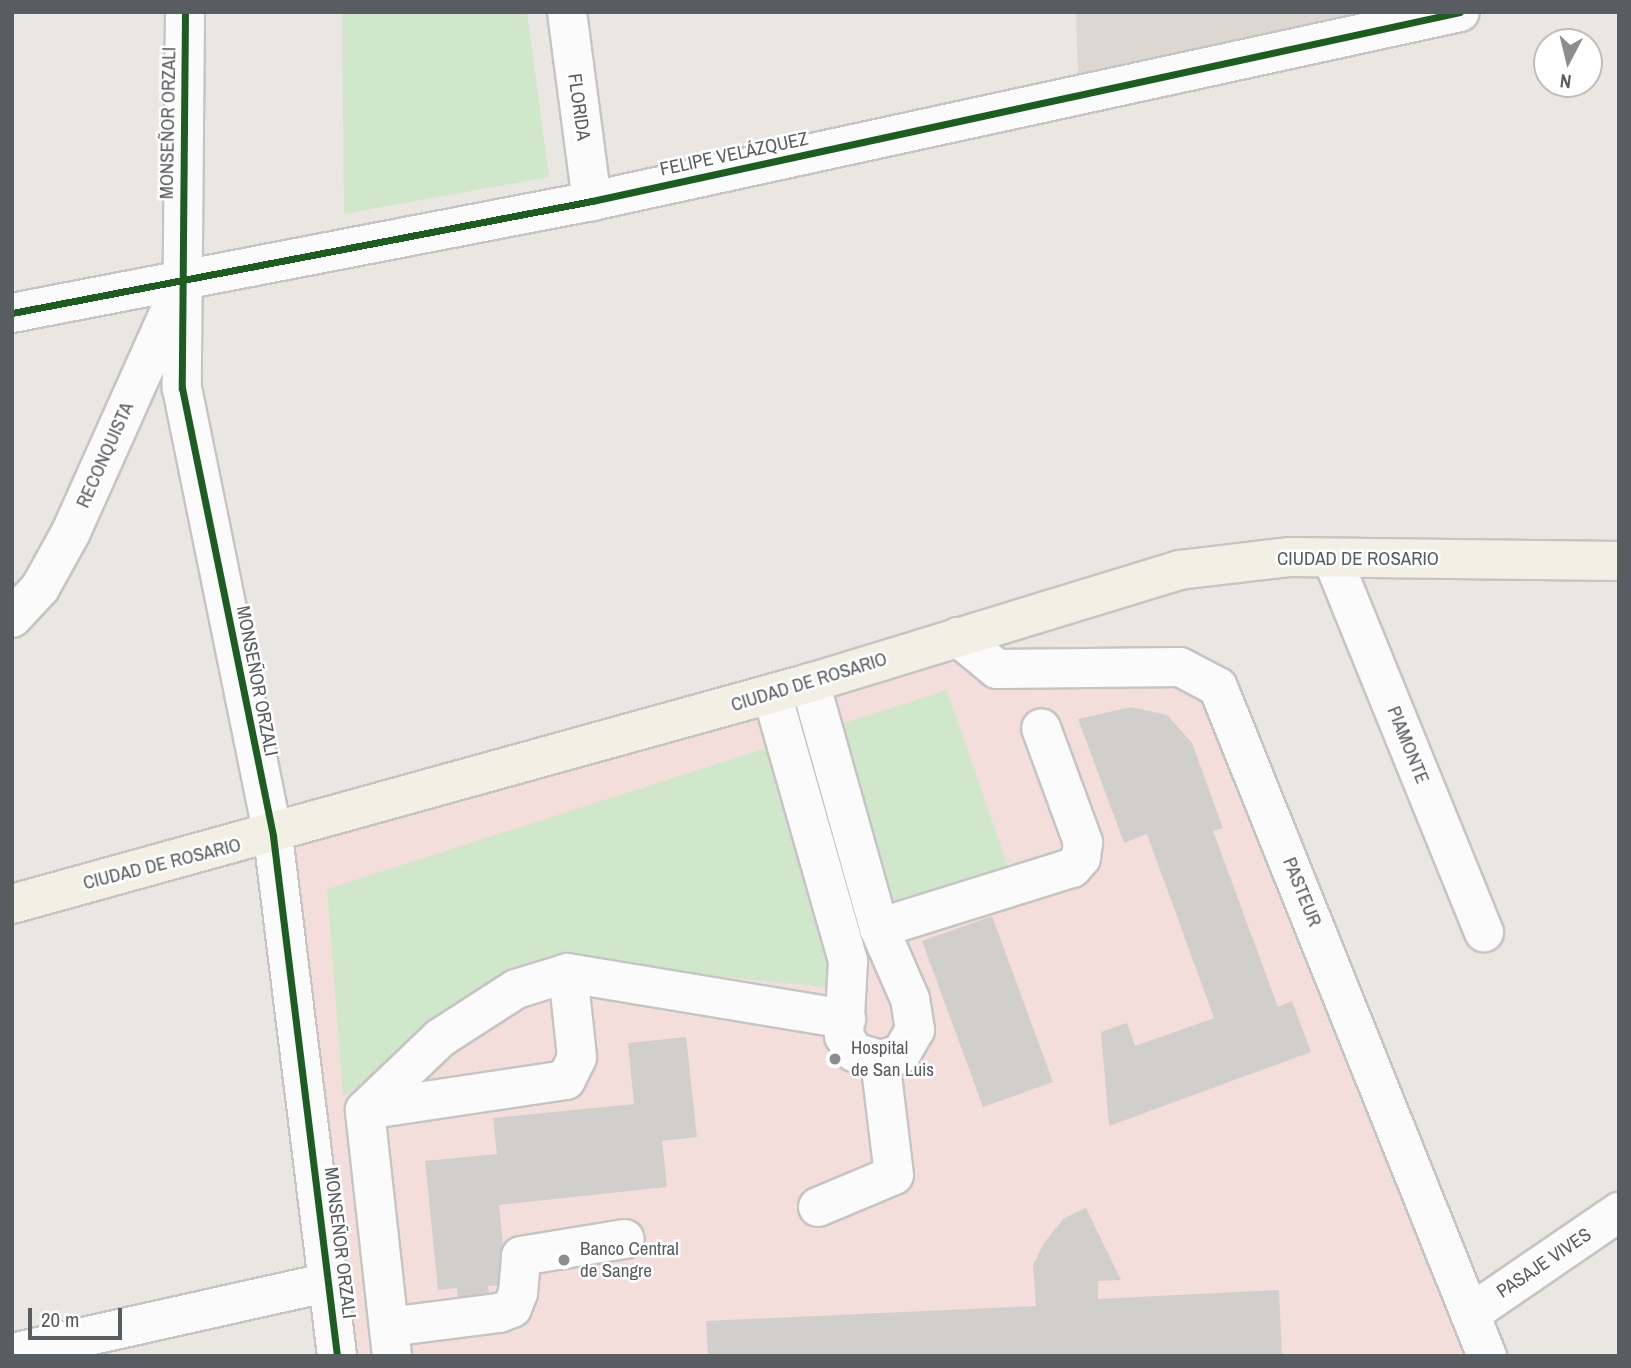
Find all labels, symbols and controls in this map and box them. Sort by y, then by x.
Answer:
north arrow [1533,28,1603,98]
street label: MONSEÑOR ORZALI [155,47,181,199]
text: N [1559,68,1573,95]
street label: FLORIDA [563,72,595,142]
street label: FELIPE VELÁZQUEZ [658,127,810,181]
street label: RECONQUISTA [72,399,138,511]
street label: CIUDAD DE ROSARIO [1277,548,1439,570]
street label: MONSEÑOR ORZALI [231,604,283,758]
street label: CIUDAD DE ROSARIO [728,647,890,717]
street label: PIAMONTE [1382,703,1434,787]
street label: CIUDAD DE ROSARIO [81,833,243,895]
street label: PASTEUR [1278,854,1326,930]
place label: Hospital de San Luis [851,1037,934,1081]
marker: Hospital de San Luis [825,1049,845,1069]
street label: MONSEÑOR ORZALI [319,1166,361,1320]
street label: PASAJE VIVES [1493,1223,1595,1303]
place label: Banco Central de Sangre [580,1238,679,1282]
marker: Banco Central de Sangre [554,1250,574,1270]
scale bar [32,1294,126,1338]
text: 20 m [41,1305,79,1334]

